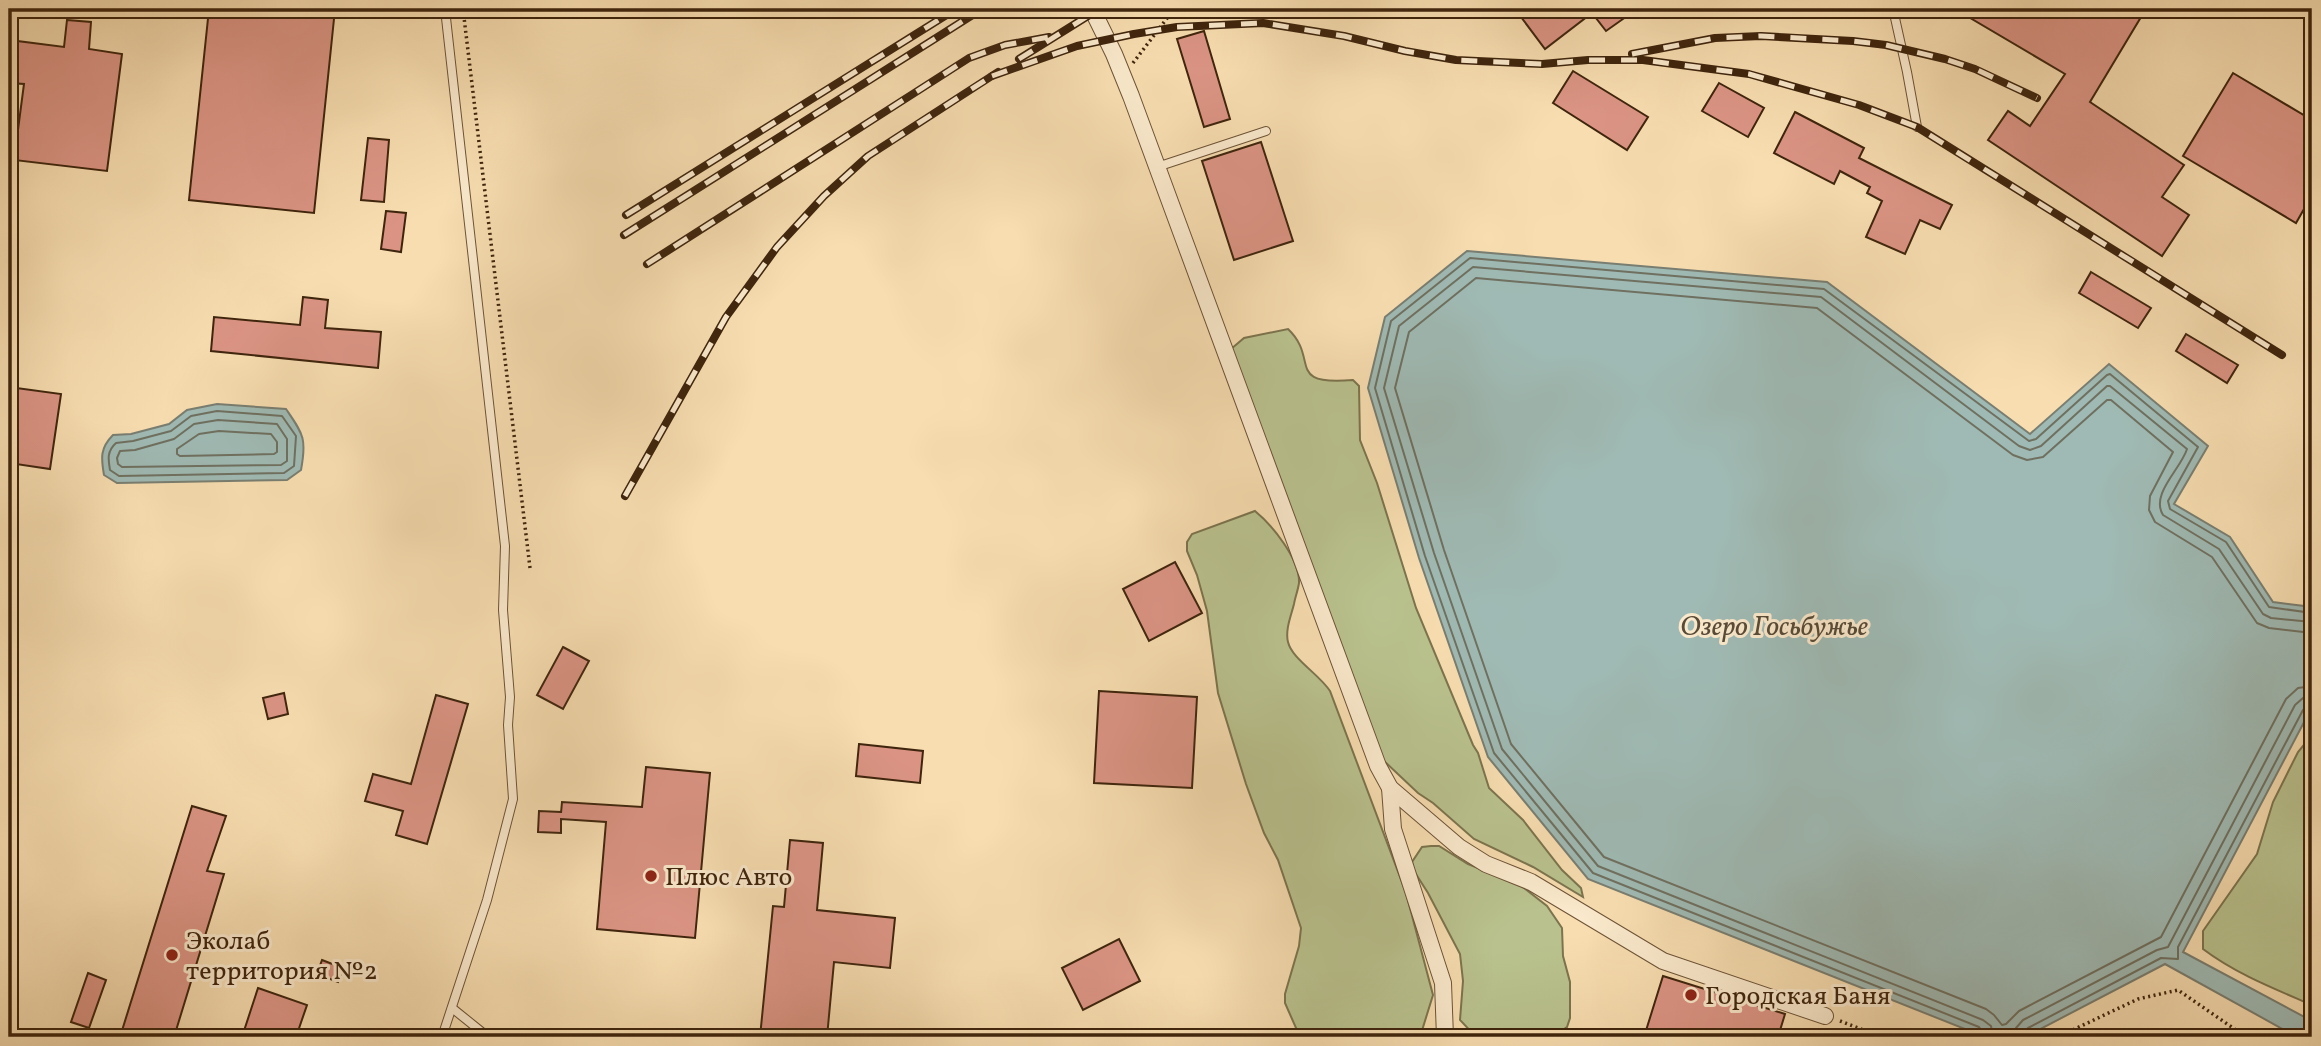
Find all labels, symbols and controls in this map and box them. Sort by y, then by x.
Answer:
water label: Озеро Госьбужье [1680,608,1868,647]
place label: Плюс Авто [665,860,792,896]
marker: Плюс Авто [643,868,659,884]
place label: Эколаб территория №2 [186,924,378,990]
marker: Эколаб территория №2 [164,947,180,963]
place label: Городская Баня [1705,979,1891,1015]
marker: Городская Баня [1683,987,1699,1003]

